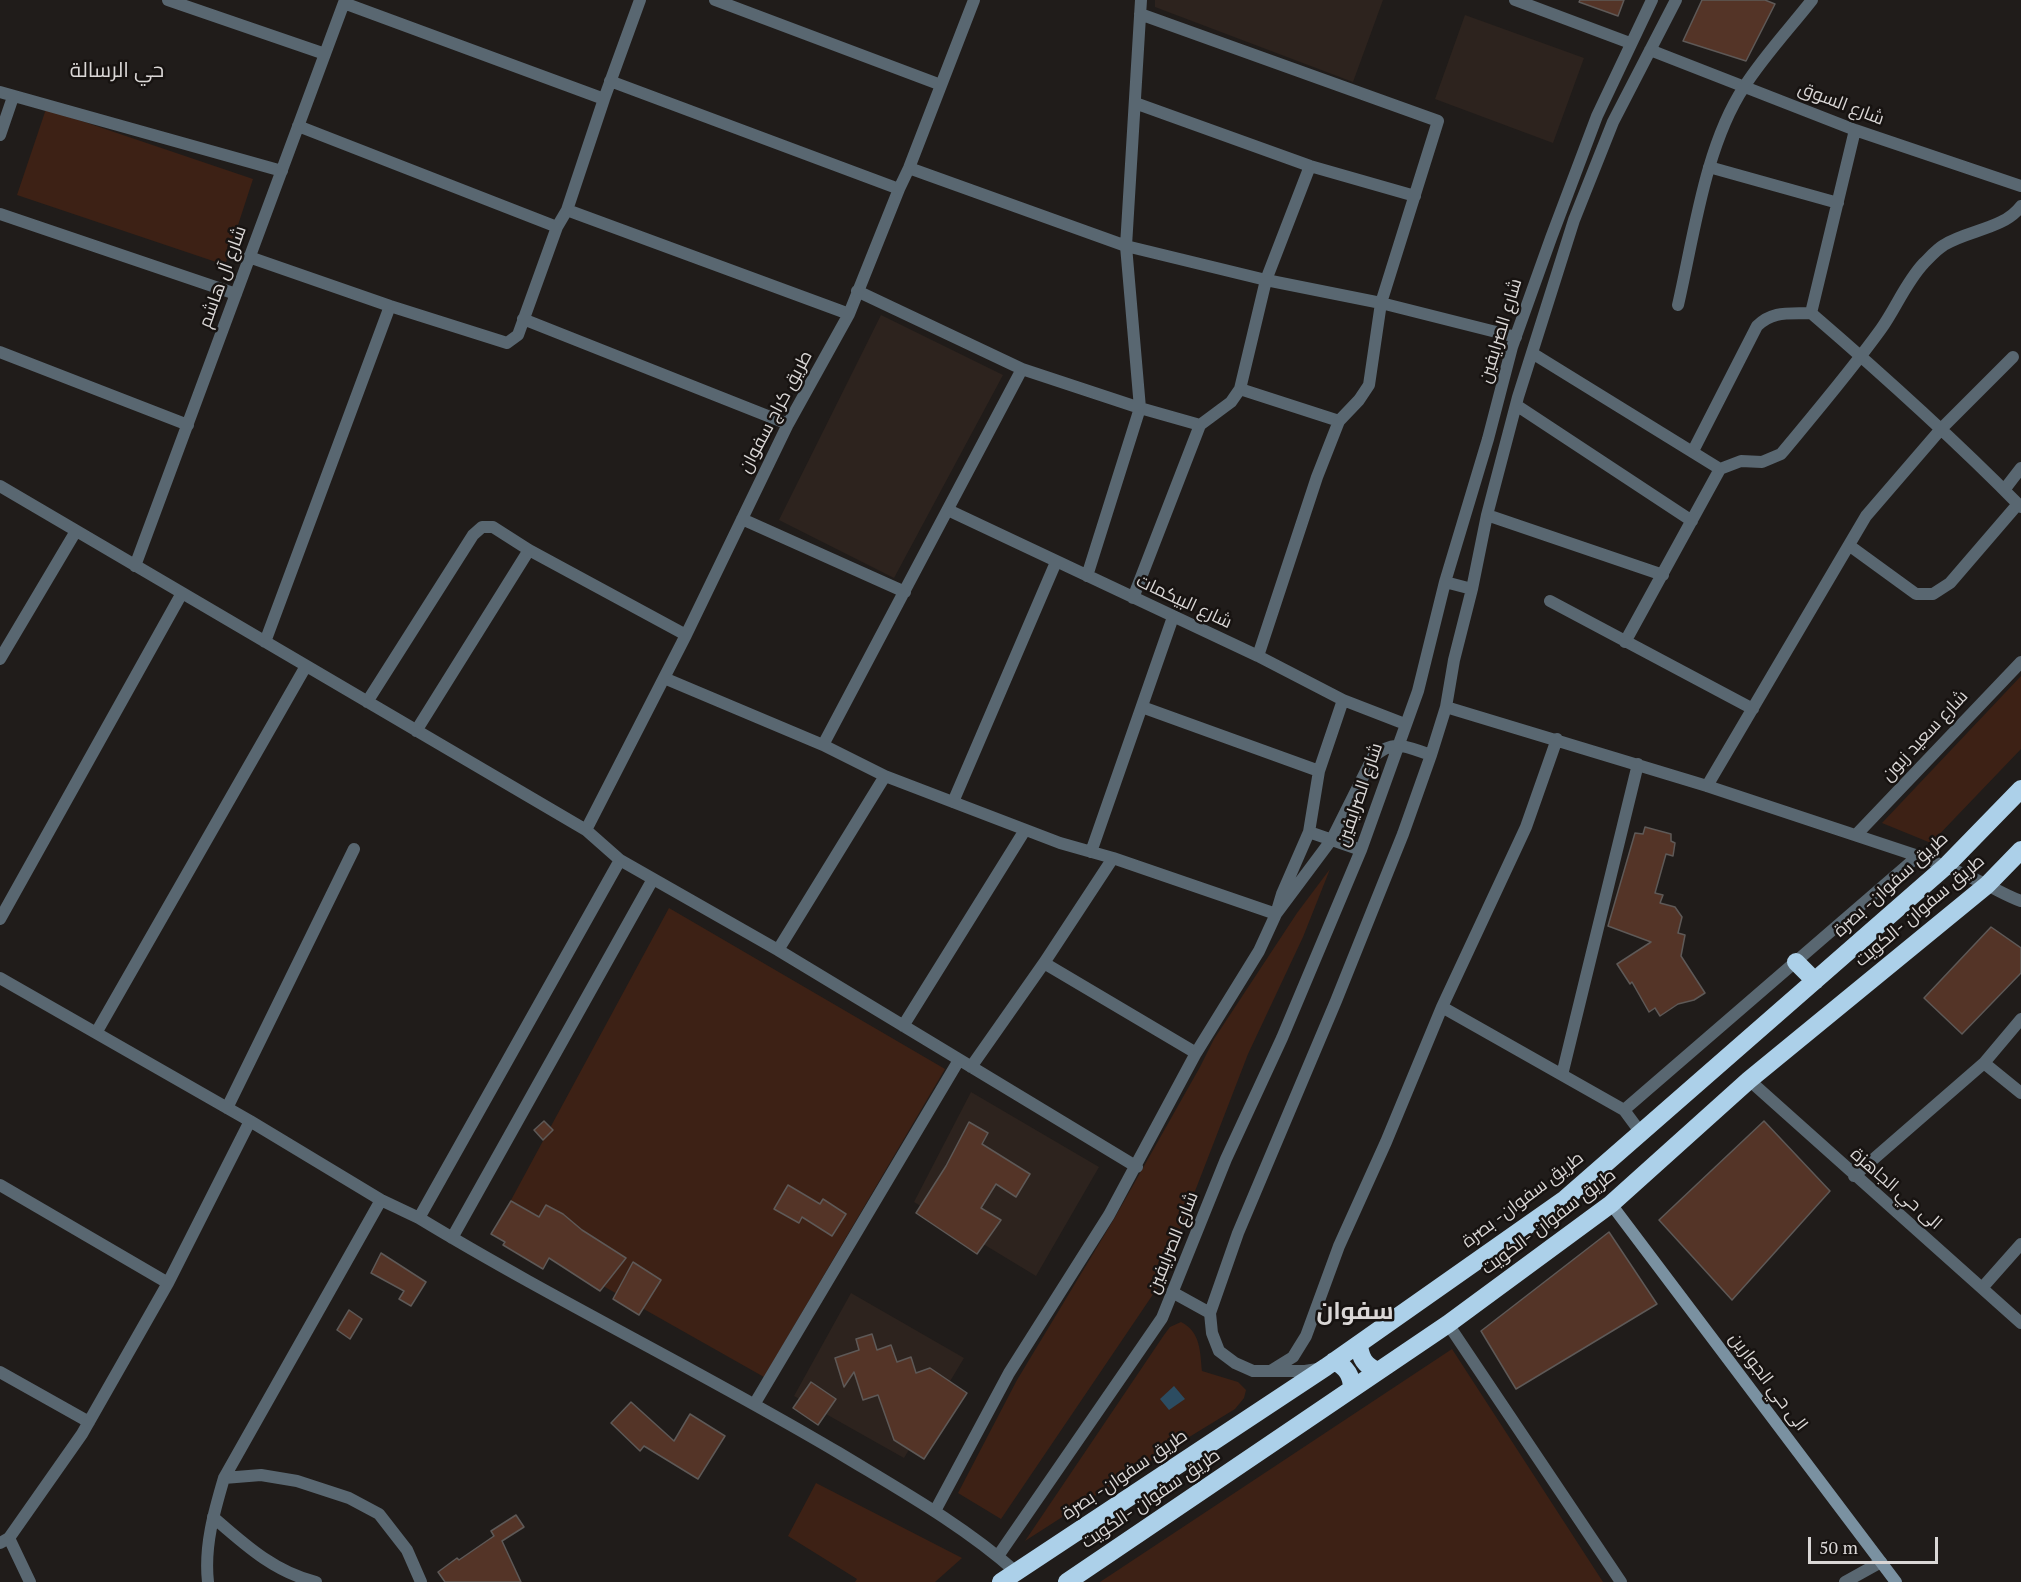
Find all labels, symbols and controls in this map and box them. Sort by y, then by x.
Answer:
district label: حي الرسالة [70,58,164,84]
street label: شارع السوق [1795,78,1887,130]
street label: شارع آل هاشم [195,223,251,331]
street label: شارع الصرايفين [1475,276,1527,386]
street label: طريق كراج سفوان [735,347,817,477]
street label: شارع البيكمات [1133,570,1235,634]
street label: شارع سعيد زبون [1877,686,1973,786]
street label: شارع الصرايفين [1332,740,1388,850]
street label: طريق سفوان- بصرة [1829,828,1953,942]
street label: طريق سفوان -الكويت [1851,850,1989,972]
street label: الى حي الجاهزة [1846,1143,1946,1235]
street label: طريق سفوان- بصرة [1458,1147,1588,1253]
street label: طريق سفوان -الكويت [1478,1164,1620,1280]
street label: شارع الصرايفين [1143,1189,1203,1297]
district label: سفوان [1317,1298,1393,1326]
street label: الى حي الجوارين [1724,1329,1812,1435]
street label: طريق سفوان- بصرة [1058,1425,1192,1525]
street label: طريق سفوان -الكويت [1078,1445,1224,1553]
scale bar [1811,1525,1942,1563]
text: 50 m [1819,1535,1858,1559]

